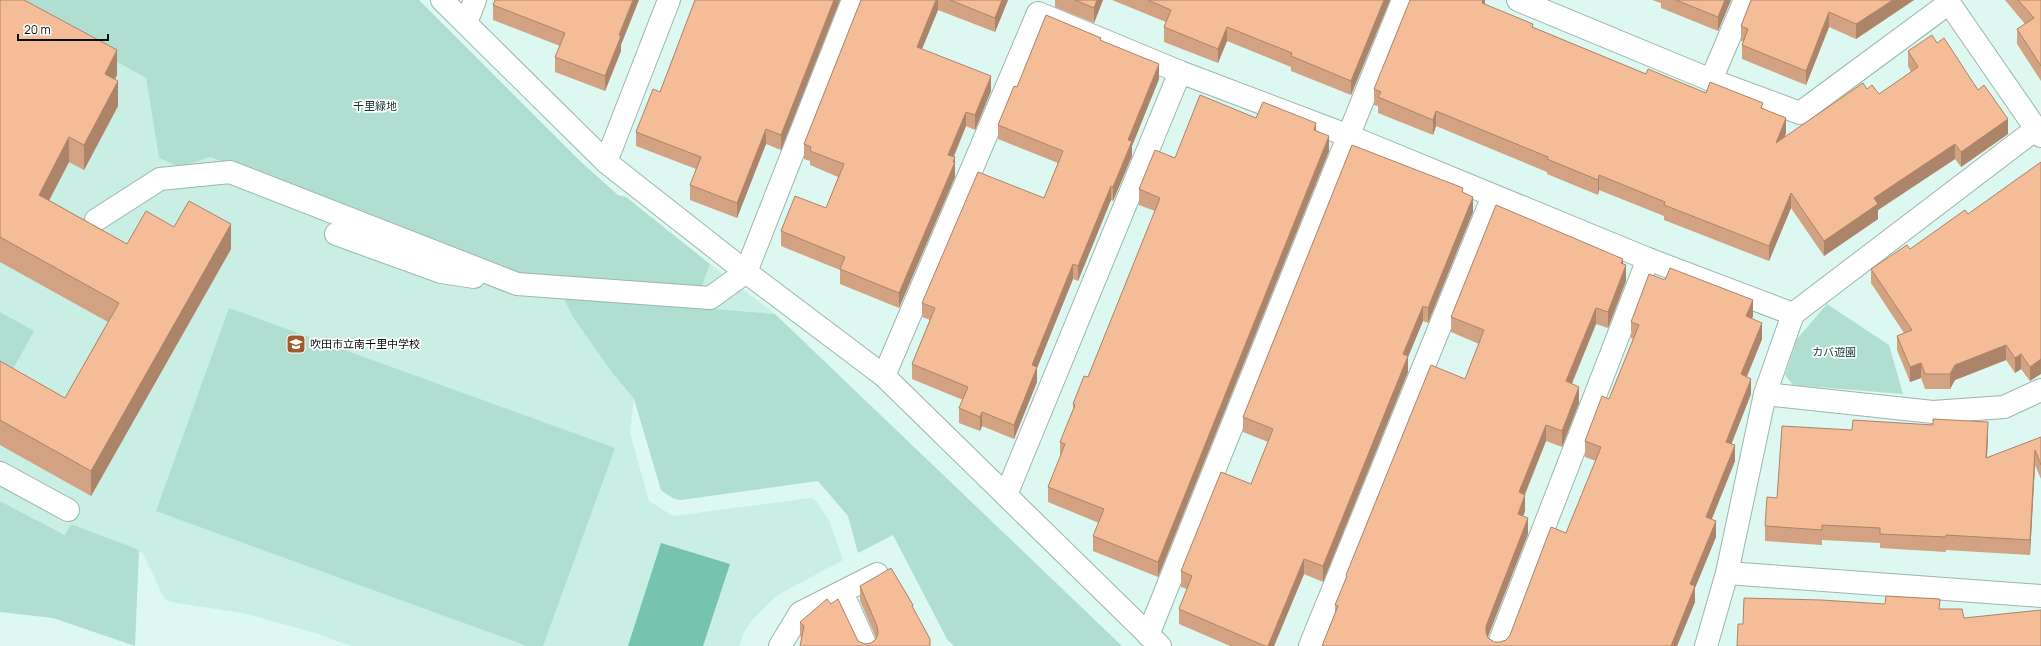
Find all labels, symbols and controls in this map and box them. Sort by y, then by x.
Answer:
scale bar [18,16,108,42]
text: 20 m [24,21,51,38]
park label: 千里緑地 [353,98,397,113]
school or university icon: 吹田市立南千里中学校 [285,333,307,355]
place label: 吹田市立南千里中学校 [310,336,420,351]
park label: カバ遊園 [1812,344,1856,359]

